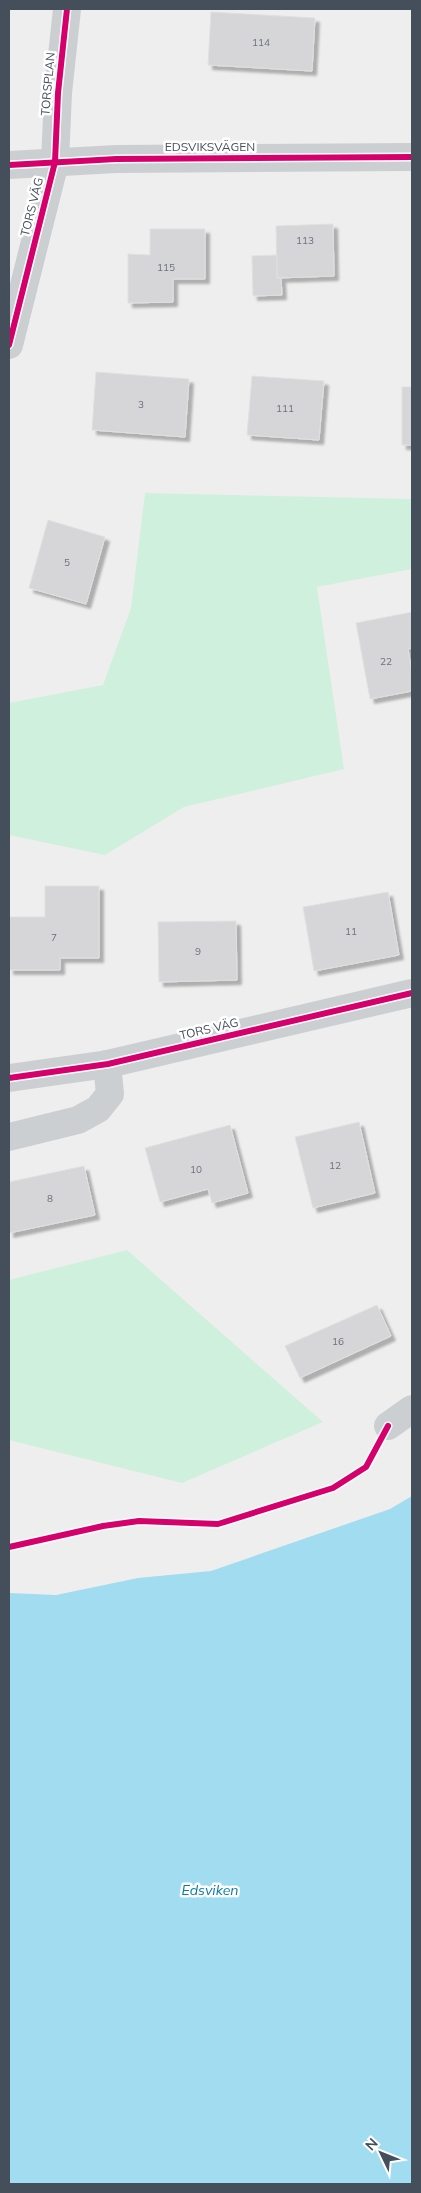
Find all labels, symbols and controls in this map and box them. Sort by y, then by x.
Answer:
house number: 114 [252,36,270,49]
street label: TORSPLAN [37,52,58,116]
street label: EDSVIKSVÄGEN [165,139,255,154]
street label: TORS VÄG [17,176,46,238]
house number: 113 [296,234,314,247]
house number: 115 [157,261,175,274]
house number: 3 [138,398,144,411]
house number: 111 [276,402,294,415]
house number: 5 [64,556,70,569]
house number: 22 [380,655,392,668]
house number: 11 [345,925,357,938]
house number: 7 [51,931,57,944]
house number: 9 [195,945,201,958]
street label: TORS VÄG [178,1014,240,1043]
house number: 12 [329,1159,341,1172]
house number: 10 [190,1163,202,1176]
house number: 8 [47,1192,53,1205]
house number: 16 [332,1335,344,1348]
water label: Edsviken [182,1881,239,1899]
north arrow [356,2128,406,2178]
text: N [361,2134,382,2154]

